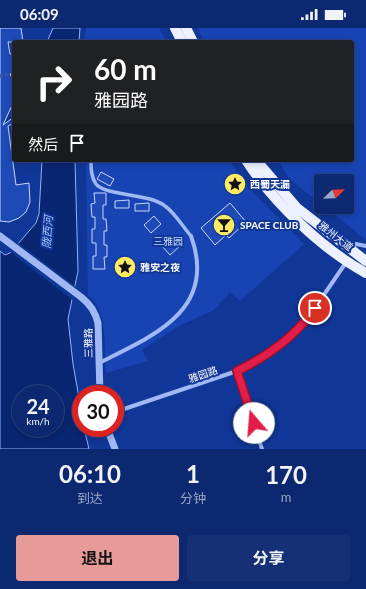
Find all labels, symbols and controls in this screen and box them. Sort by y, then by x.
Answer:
text: 06:09 [20,5,59,23]
text: 60 m [94,52,157,86]
icon: right [28,56,80,108]
text: 雅园路 [94,89,148,111]
icon: arrive [66,132,88,154]
text: 然后 [28,135,58,153]
place icon: 西蜀天漏 [222,171,248,197]
north arrow [314,174,354,214]
map controls [314,174,354,214]
place label: 西蜀天漏 [250,178,290,190]
bar icon: SPACE CLUB [211,212,237,238]
water label: 陇西河 [39,213,55,249]
place label: SPACE CLUB [240,219,299,231]
street label: 雅州大道 [317,219,355,253]
park label: 三雅园 [153,235,183,247]
place icon: 雅安之夜 [112,254,138,280]
place label: 雅安之夜 [140,261,180,273]
pin [298,291,332,325]
icon: arrive [304,297,326,319]
street label: 三雅路 [82,328,94,358]
street label: 雅园路 [187,363,219,385]
speed limit sign: 30 [72,385,124,437]
text: 24 [26,394,50,418]
position arrow [233,402,275,444]
text: km/h [26,415,50,427]
text: 06:10 [59,459,121,488]
text: 1 [186,459,200,488]
text: 170 [265,460,307,489]
text: m [281,489,291,505]
text: 到达 [77,490,103,506]
text: 分钟 [180,490,206,506]
button: 退出 [16,535,179,581]
button: 分享 [187,535,350,581]

